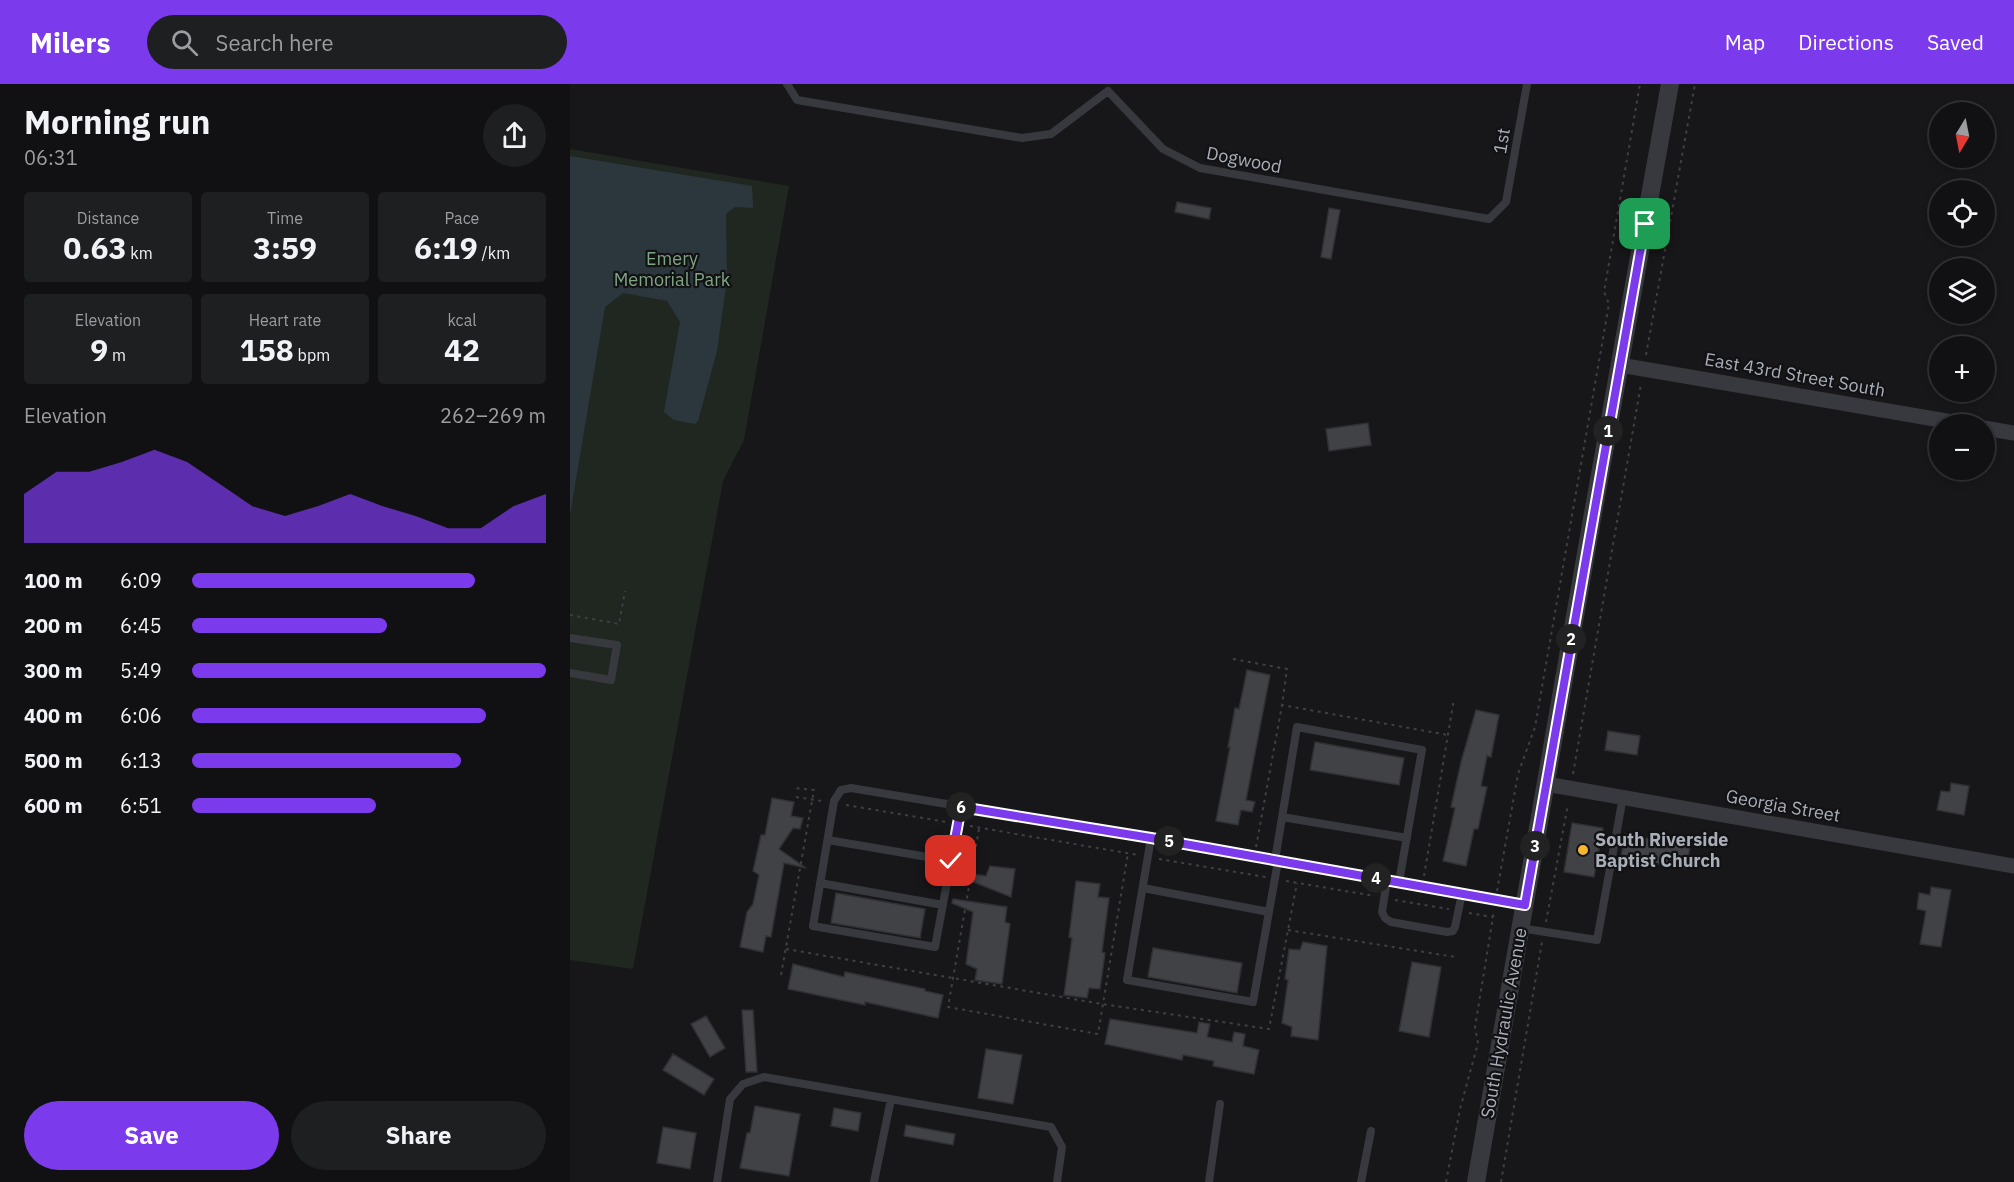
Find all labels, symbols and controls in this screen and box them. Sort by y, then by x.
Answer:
search box [147,15,567,69]
text: Milers [30,24,111,61]
icon: search [168,26,201,59]
text: Search here [216,28,334,57]
text: Map [1725,28,1765,56]
text: Directions [1798,28,1894,56]
text: Saved [1927,28,1984,56]
text: Morning run [24,100,210,143]
north arrow [1929,102,1995,168]
map controls [1929,102,1995,480]
button: share [483,104,546,167]
street label: 1st [1488,126,1515,156]
street label: Dogwood [1205,141,1284,178]
text: 06:31 [24,144,78,171]
button: locate [1929,180,1995,246]
pin [1619,198,1670,249]
icon: arrive [1628,207,1661,240]
text: Distance [77,208,139,228]
text: Time [267,208,303,228]
text: Pace [445,208,479,228]
text: 0.63 [63,228,127,267]
text: 3:59 [253,228,317,267]
text: 6:19 [414,228,478,267]
text: km [127,243,153,263]
text: /km [478,243,510,263]
park label: Emery Memorial Park [614,247,731,291]
button: layers [1929,258,1995,324]
text: Elevation [75,310,141,330]
text: Heart rate [249,310,321,330]
text: kcal [447,310,477,330]
text: 9 [90,330,108,369]
text: 158 [240,330,294,369]
text: 42 [444,330,480,369]
button: + [1929,336,1995,402]
text: m [108,345,126,365]
text: bpm [294,345,330,365]
street label: East 43rd Street South [1703,347,1887,402]
text: Elevation [24,402,107,429]
text: 262–269 m [440,402,546,429]
button: − [1929,414,1995,480]
pin: 1 [1593,416,1623,446]
text: 1 [1603,421,1613,441]
text: 100 m [24,567,83,594]
text: 6:09 [120,567,162,594]
text: 200 m [24,612,83,639]
text: 6:45 [120,612,162,639]
pin: 2 [1556,624,1586,654]
text: 2 [1566,629,1576,649]
text: 300 m [24,657,83,684]
text: 5:49 [120,657,162,684]
text: 400 m [24,702,83,729]
text: 6:06 [120,702,162,729]
text: 500 m [24,747,83,774]
text: 6:13 [120,747,162,774]
street label: Georgia Street [1724,784,1842,827]
text: 600 m [24,792,83,819]
text: 6:51 [120,792,162,819]
pin: 6 [946,792,976,822]
text: 6 [956,797,966,817]
pin: 5 [1154,826,1184,856]
place label: South Riverside Baptist Church [1595,828,1728,872]
text: 5 [1164,831,1174,851]
pin: 3 [1520,831,1550,861]
pin [925,835,976,886]
text: 3 [1530,836,1540,856]
marker: South Riverside Baptist Church [1576,843,1590,857]
icon: check [934,844,967,877]
pin: 4 [1361,863,1391,893]
text: 4 [1371,868,1381,888]
street label: South Hydraulic Avenue [1475,926,1532,1120]
button: Save [24,1101,279,1170]
button: Share [291,1101,546,1170]

